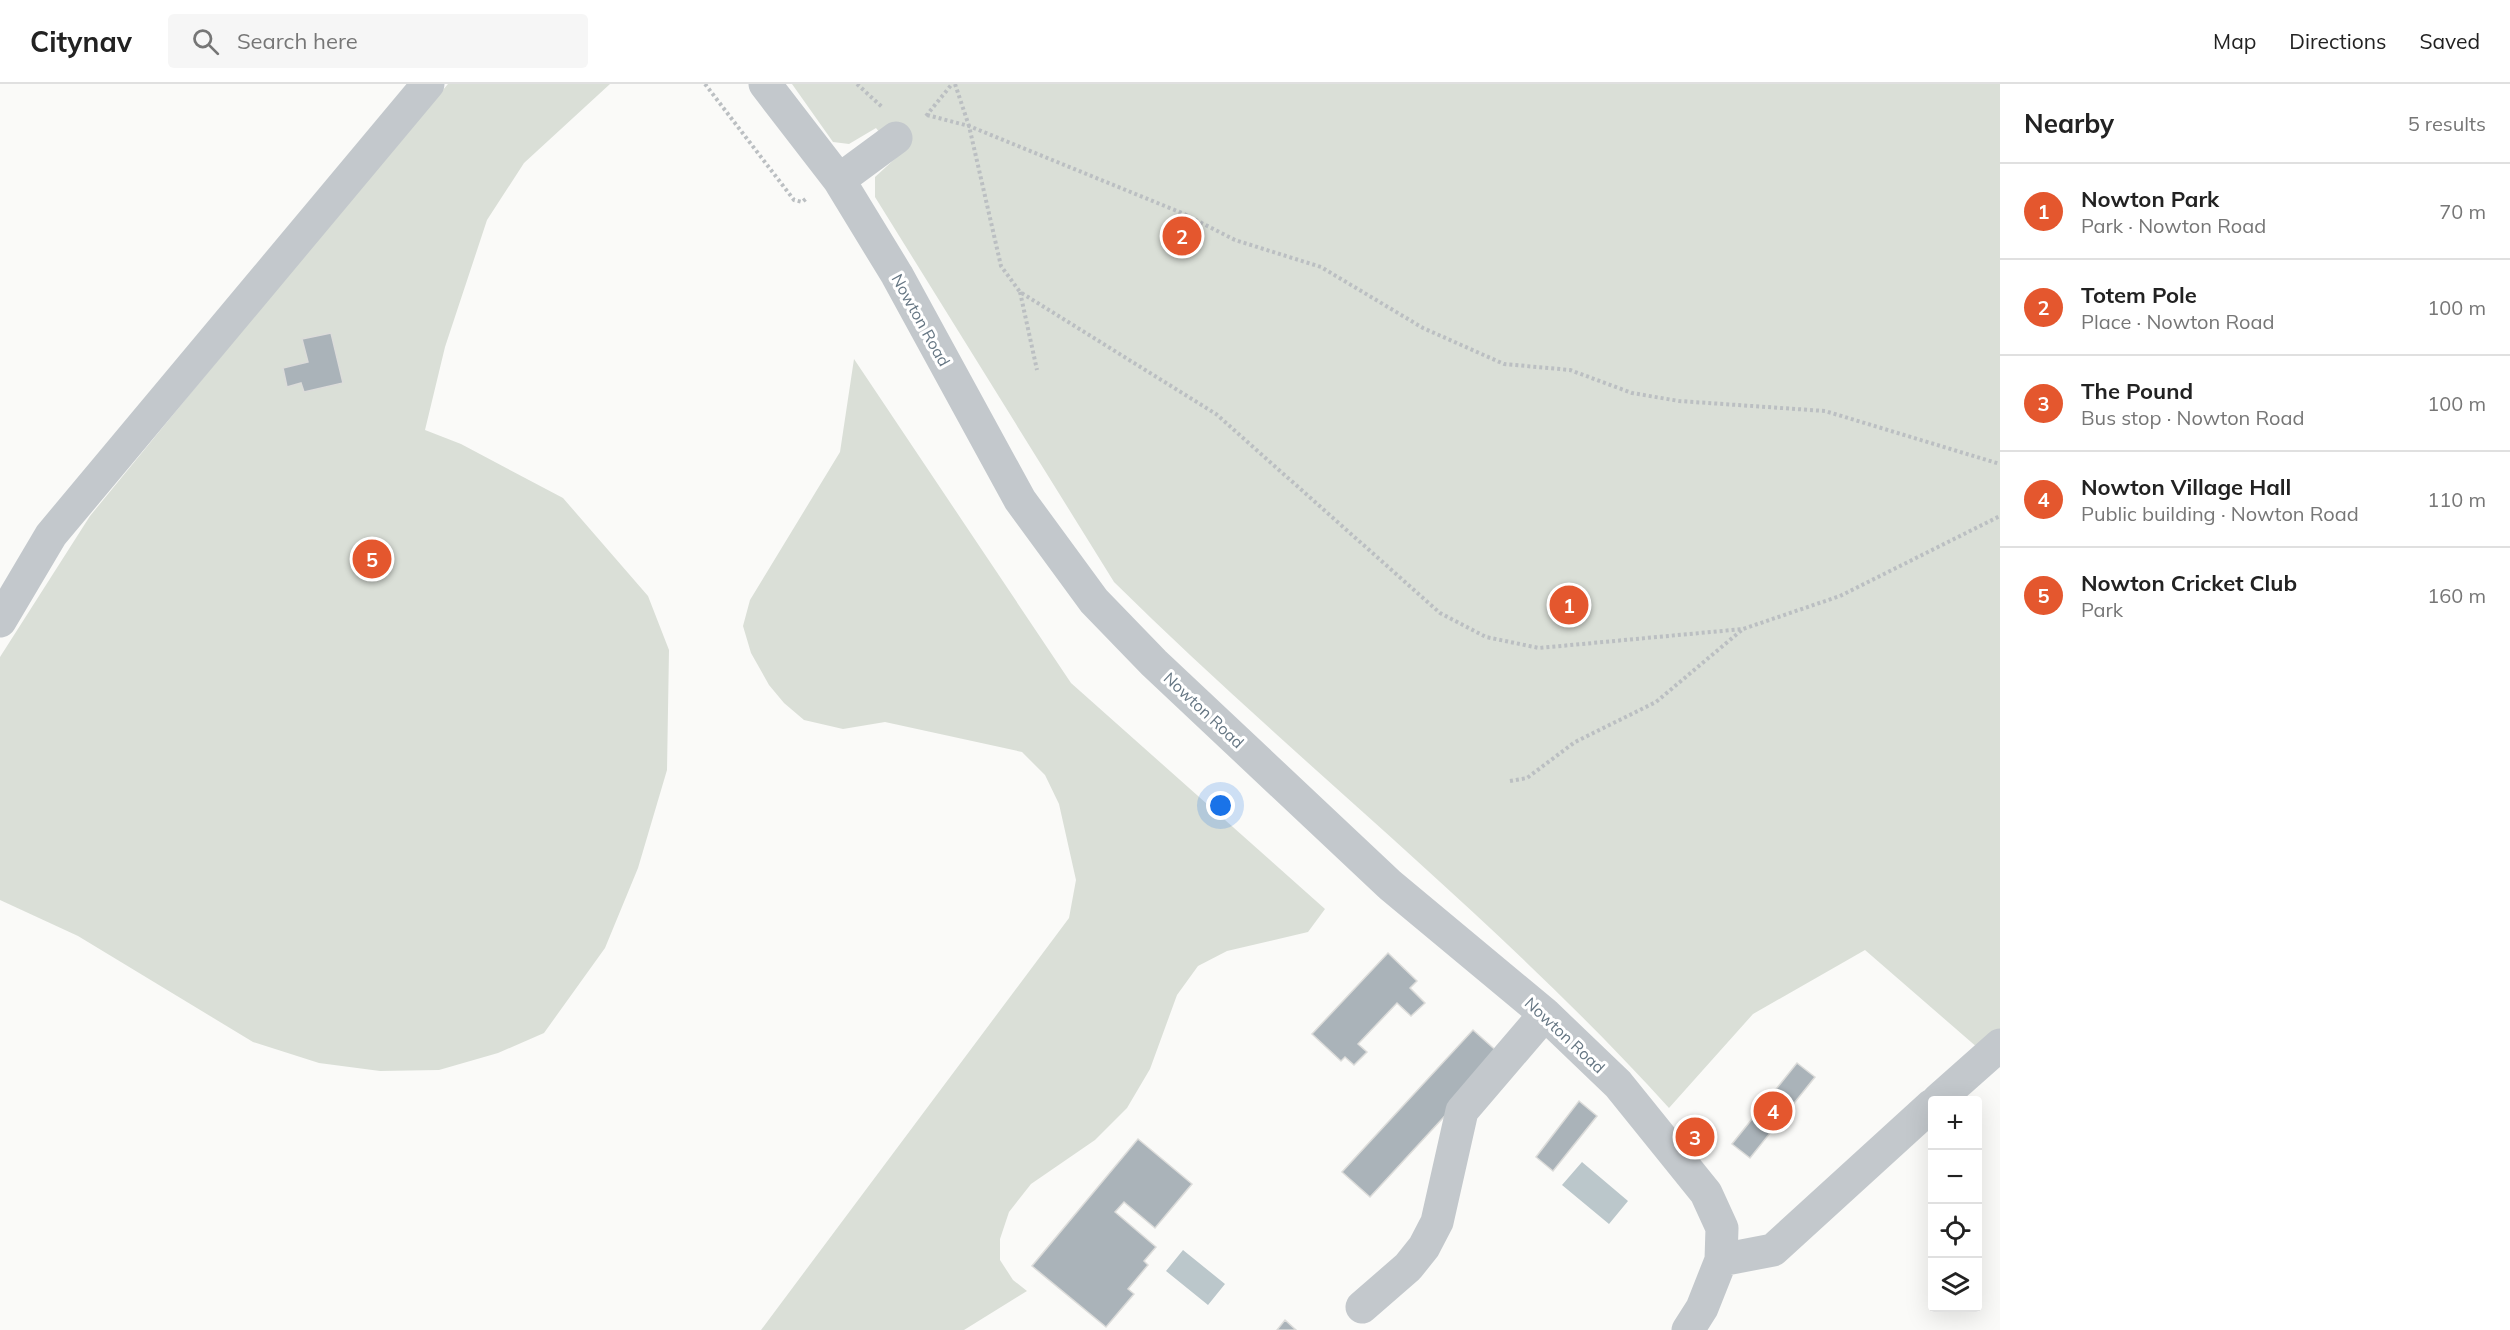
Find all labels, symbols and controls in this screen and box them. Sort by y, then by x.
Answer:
search box [168,14,588,68]
text: Citynav [30,24,132,59]
icon: search [189,25,222,58]
text: Search here [237,27,358,55]
text: Map [2213,28,2256,54]
text: Directions [2289,28,2386,54]
text: Saved [2419,28,2480,54]
text: Nearby [2024,107,2114,140]
text: 5 results [2408,111,2486,136]
text: Nowton Park [2081,185,2219,213]
text: 1 [2038,199,2050,224]
text: 70 m [2439,199,2486,224]
text: Park · Nowton Road [2081,213,2266,238]
pin: 2 [1162,214,1202,258]
street label: Nowton Road [887,270,955,370]
text: Totem Pole [2081,281,2197,309]
text: 2 [2038,295,2050,320]
text: 100 m [2427,295,2486,320]
text: Place · Nowton Road [2081,309,2274,334]
text: The Pound [2081,377,2193,405]
text: 3 [2038,391,2050,416]
text: 100 m [2427,391,2486,416]
text: Bus stop · Nowton Road [2081,405,2305,430]
text: Nowton Village Hall [2081,473,2291,501]
text: 4 [2038,487,2050,512]
text: 110 m [2427,487,2486,512]
text: Public building · Nowton Road [2081,501,2359,526]
pin: 5 [352,536,392,582]
text: Nowton Cricket Club [2081,569,2297,597]
pin: 1 [1550,582,1588,628]
text: 5 [2038,583,2050,608]
text: 160 m [2427,583,2486,608]
text: Park [2081,597,2123,622]
street label: Nowton Road [1160,668,1248,752]
your location [1206,791,1235,820]
street label: Nowton Road [1521,993,1609,1077]
pin: 4 [1754,1088,1792,1134]
map controls [1928,1096,1982,1312]
button: + [1928,1096,1982,1150]
pin: 3 [1676,1114,1714,1160]
button: − [1928,1150,1982,1204]
button: locate [1928,1204,1982,1258]
button: layers [1928,1258,1982,1312]

